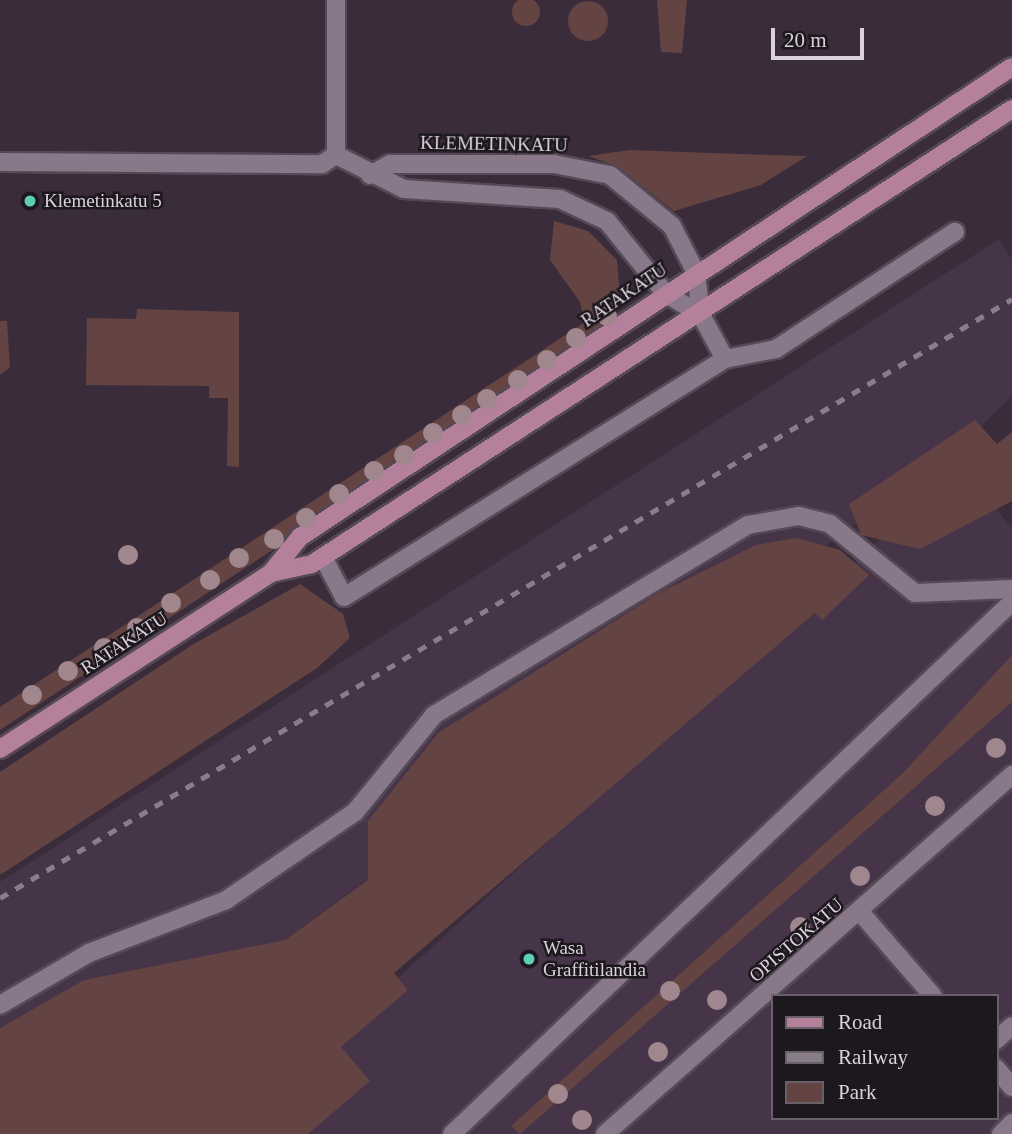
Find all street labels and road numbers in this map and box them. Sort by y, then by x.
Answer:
street label: KLEMETINKATU [420,131,568,157]
street label: RATAKATU [577,258,671,332]
street label: RATAKATU [76,607,172,679]
street label: OPISTOKATU [744,893,848,987]

